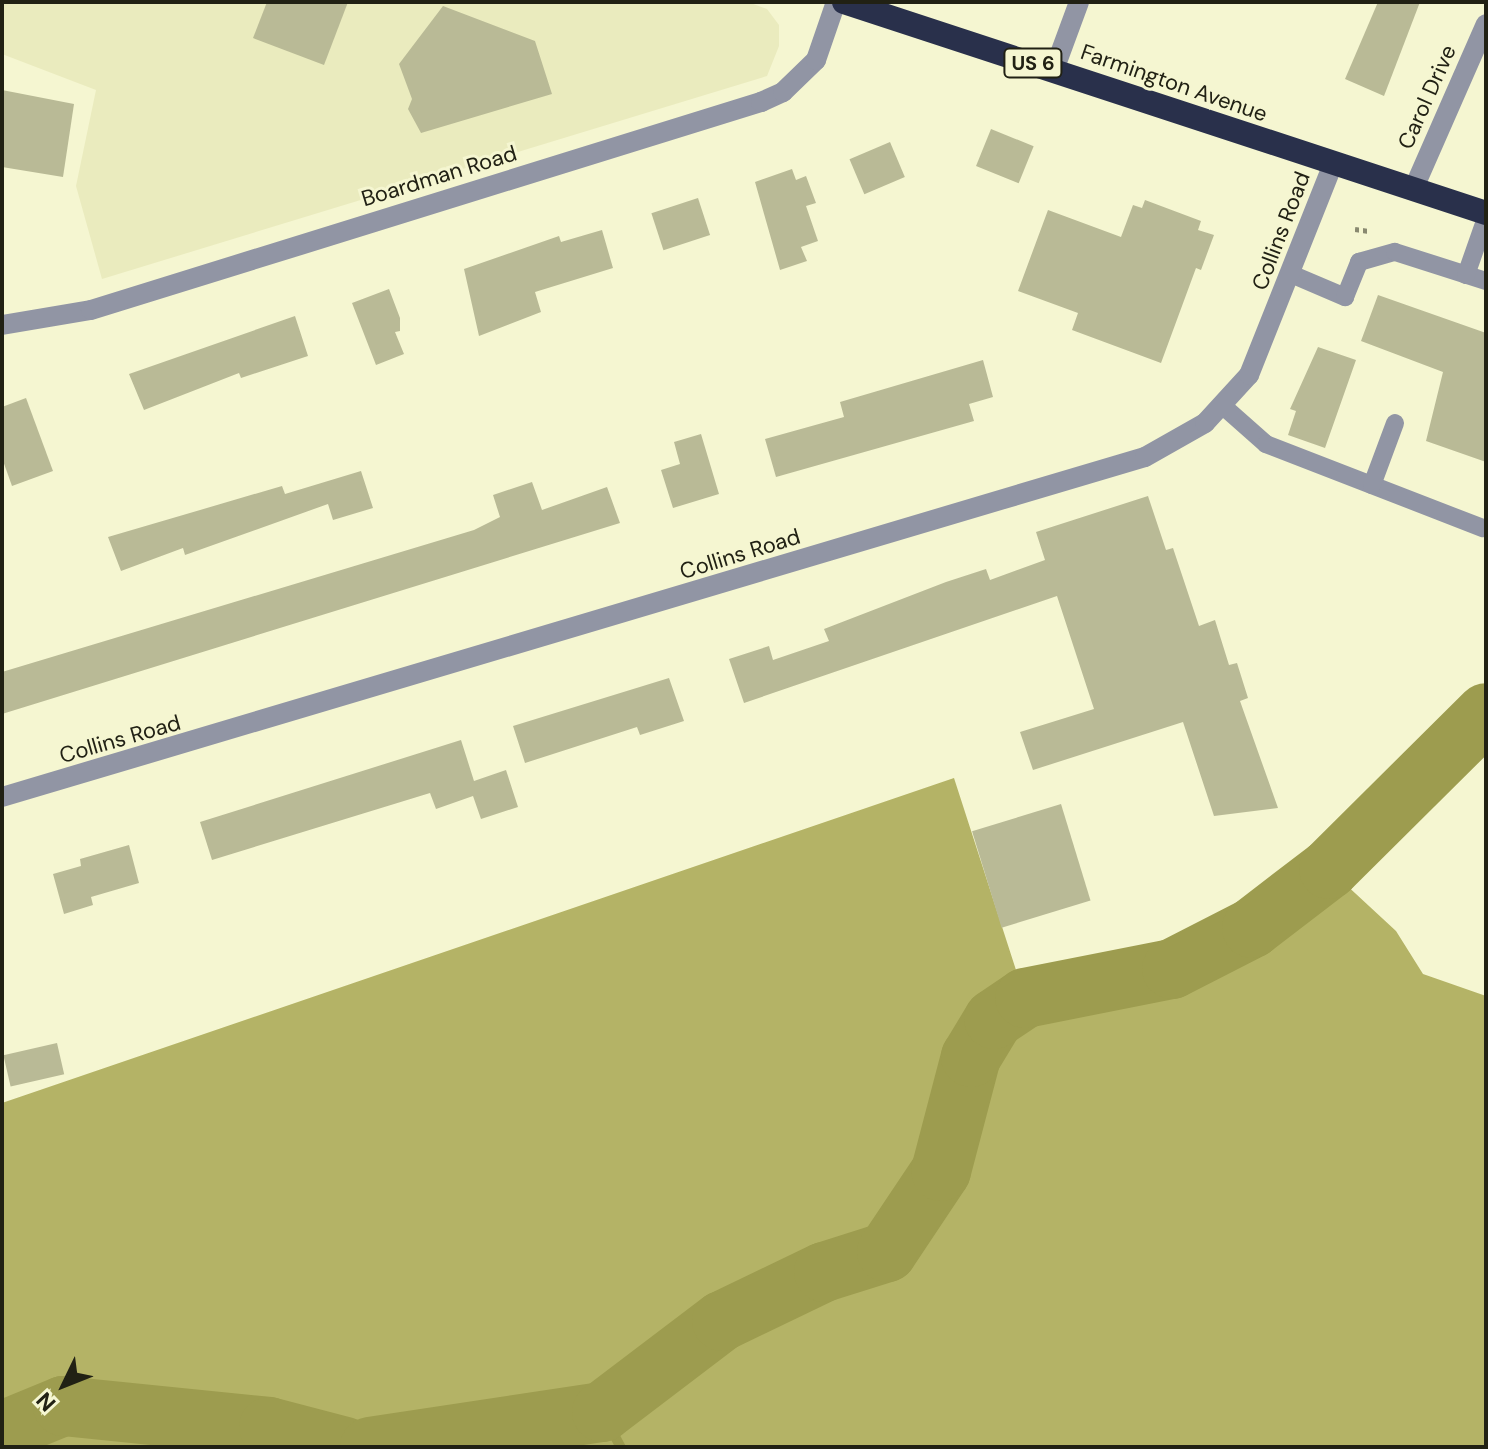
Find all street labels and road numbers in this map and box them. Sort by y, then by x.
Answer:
street label: Farmington Avenue [1077,39,1271,127]
street label: Carol Drive [1392,41,1462,153]
road number: US 6 [1003,47,1063,79]
street label: Boardman Road [358,140,520,212]
street label: Collins Road [1246,168,1316,294]
street label: Collins Road [677,523,803,585]
street label: Collins Road [56,709,184,769]

